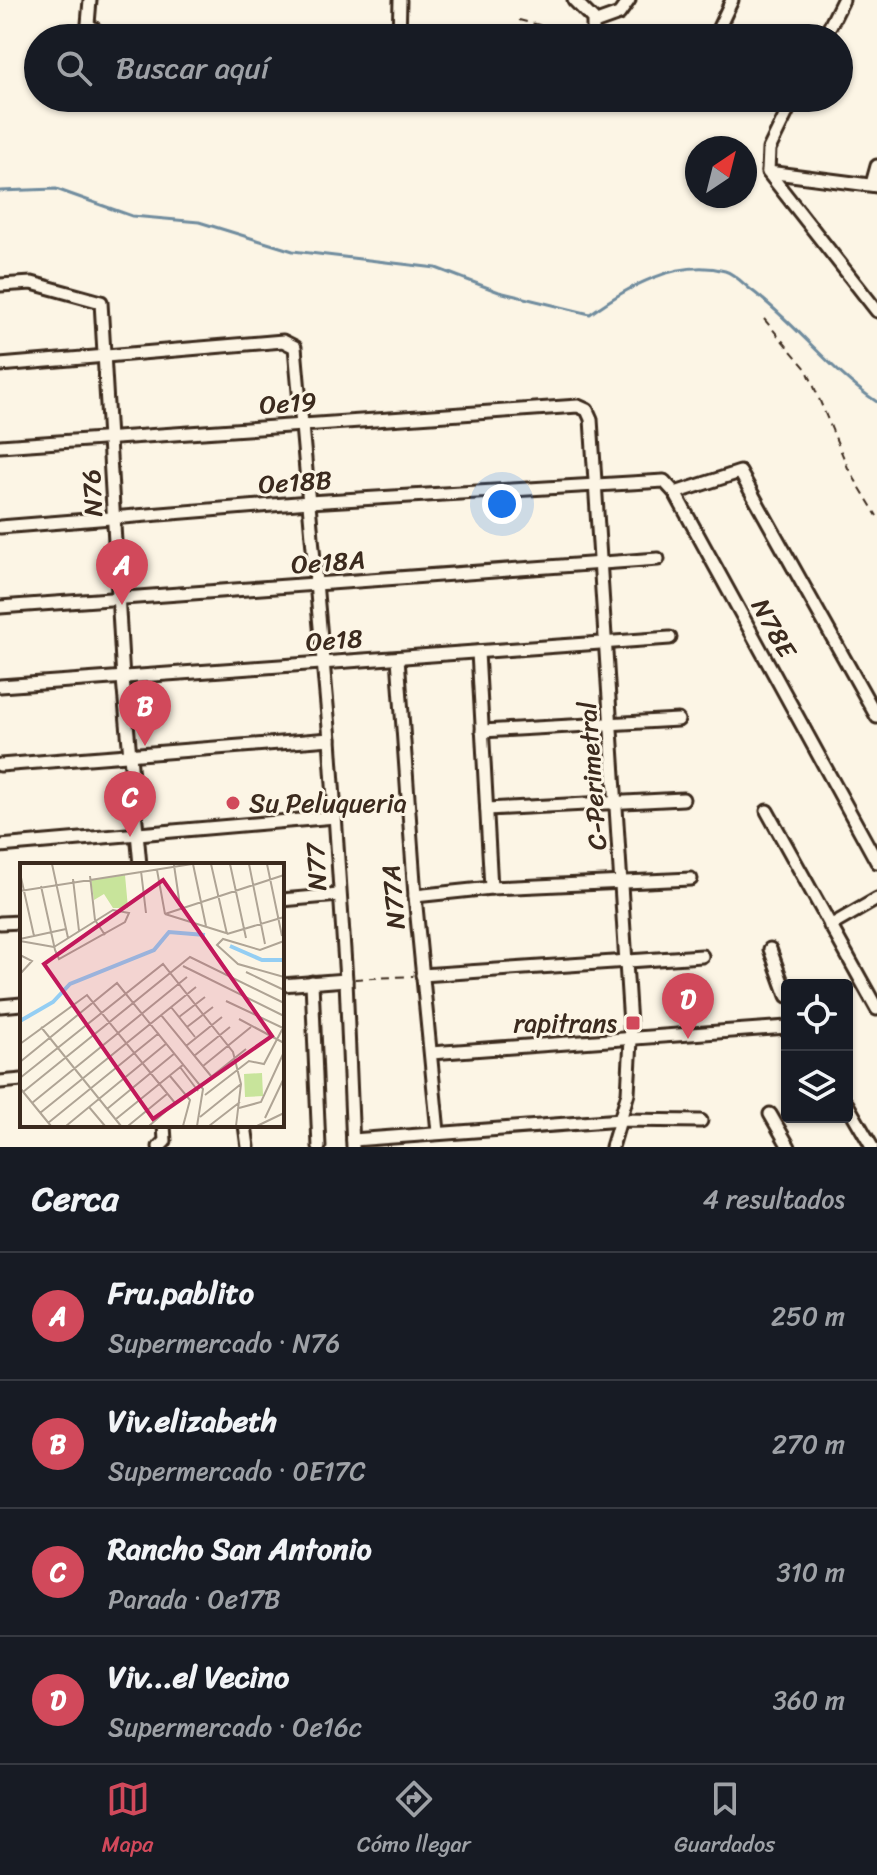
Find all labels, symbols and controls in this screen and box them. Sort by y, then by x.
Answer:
search box [24,24,853,112]
text: Buscar aquí [116,41,269,95]
icon: search [52,46,96,90]
north arrow [685,136,757,208]
street label: Oe19 [258,378,318,428]
street label: Oe18B [257,456,333,508]
street label: N76 [68,468,116,518]
your location [482,484,522,524]
street label: Oe18A [290,536,366,588]
pin: A [96,539,148,605]
street label: N78E [739,589,810,668]
street label: Oe18 [304,615,364,665]
pin: B [119,680,171,746]
street label: C-Perimetral [564,700,620,852]
pin: C [104,771,156,837]
place label: Su Peluqueria [249,780,407,826]
marker: Su Peluqueria [224,794,242,812]
street label: N77 [292,840,340,892]
inset map [20,863,284,1127]
street label: N77A [367,863,419,931]
pin: D [662,973,714,1039]
map controls [781,979,853,1123]
button: locate [781,979,853,1051]
place label: rapitrans [514,1000,617,1046]
marker: rapitrans [624,1014,642,1032]
button: layers [781,1051,853,1123]
text: Cerca [32,1169,119,1229]
text: 4 resultados [703,1176,845,1222]
text: Fru.pablito [108,1266,254,1320]
text: A [49,1293,67,1339]
text: 250 m [771,1293,845,1339]
text: Supermercado · N76 [108,1320,340,1366]
text: Viv.elizabeth [108,1394,277,1448]
text: B [50,1421,66,1467]
text: 270 m [772,1421,845,1467]
text: Supermercado · 0E17C [108,1448,366,1494]
text: Rancho San Antonio [108,1522,372,1576]
text: C [50,1549,66,1595]
text: 310 m [776,1549,845,1595]
text: Parada · Oe17B [108,1576,280,1622]
text: Viv...el Vecino [108,1650,289,1704]
text: D [50,1677,66,1723]
text: 360 m [773,1677,845,1723]
text: Supermercado · Oe16c [108,1704,362,1750]
tab: Mapa [102,1777,153,1864]
tab: Cómo llegar [357,1777,471,1864]
tab: Guardados [674,1777,775,1864]

